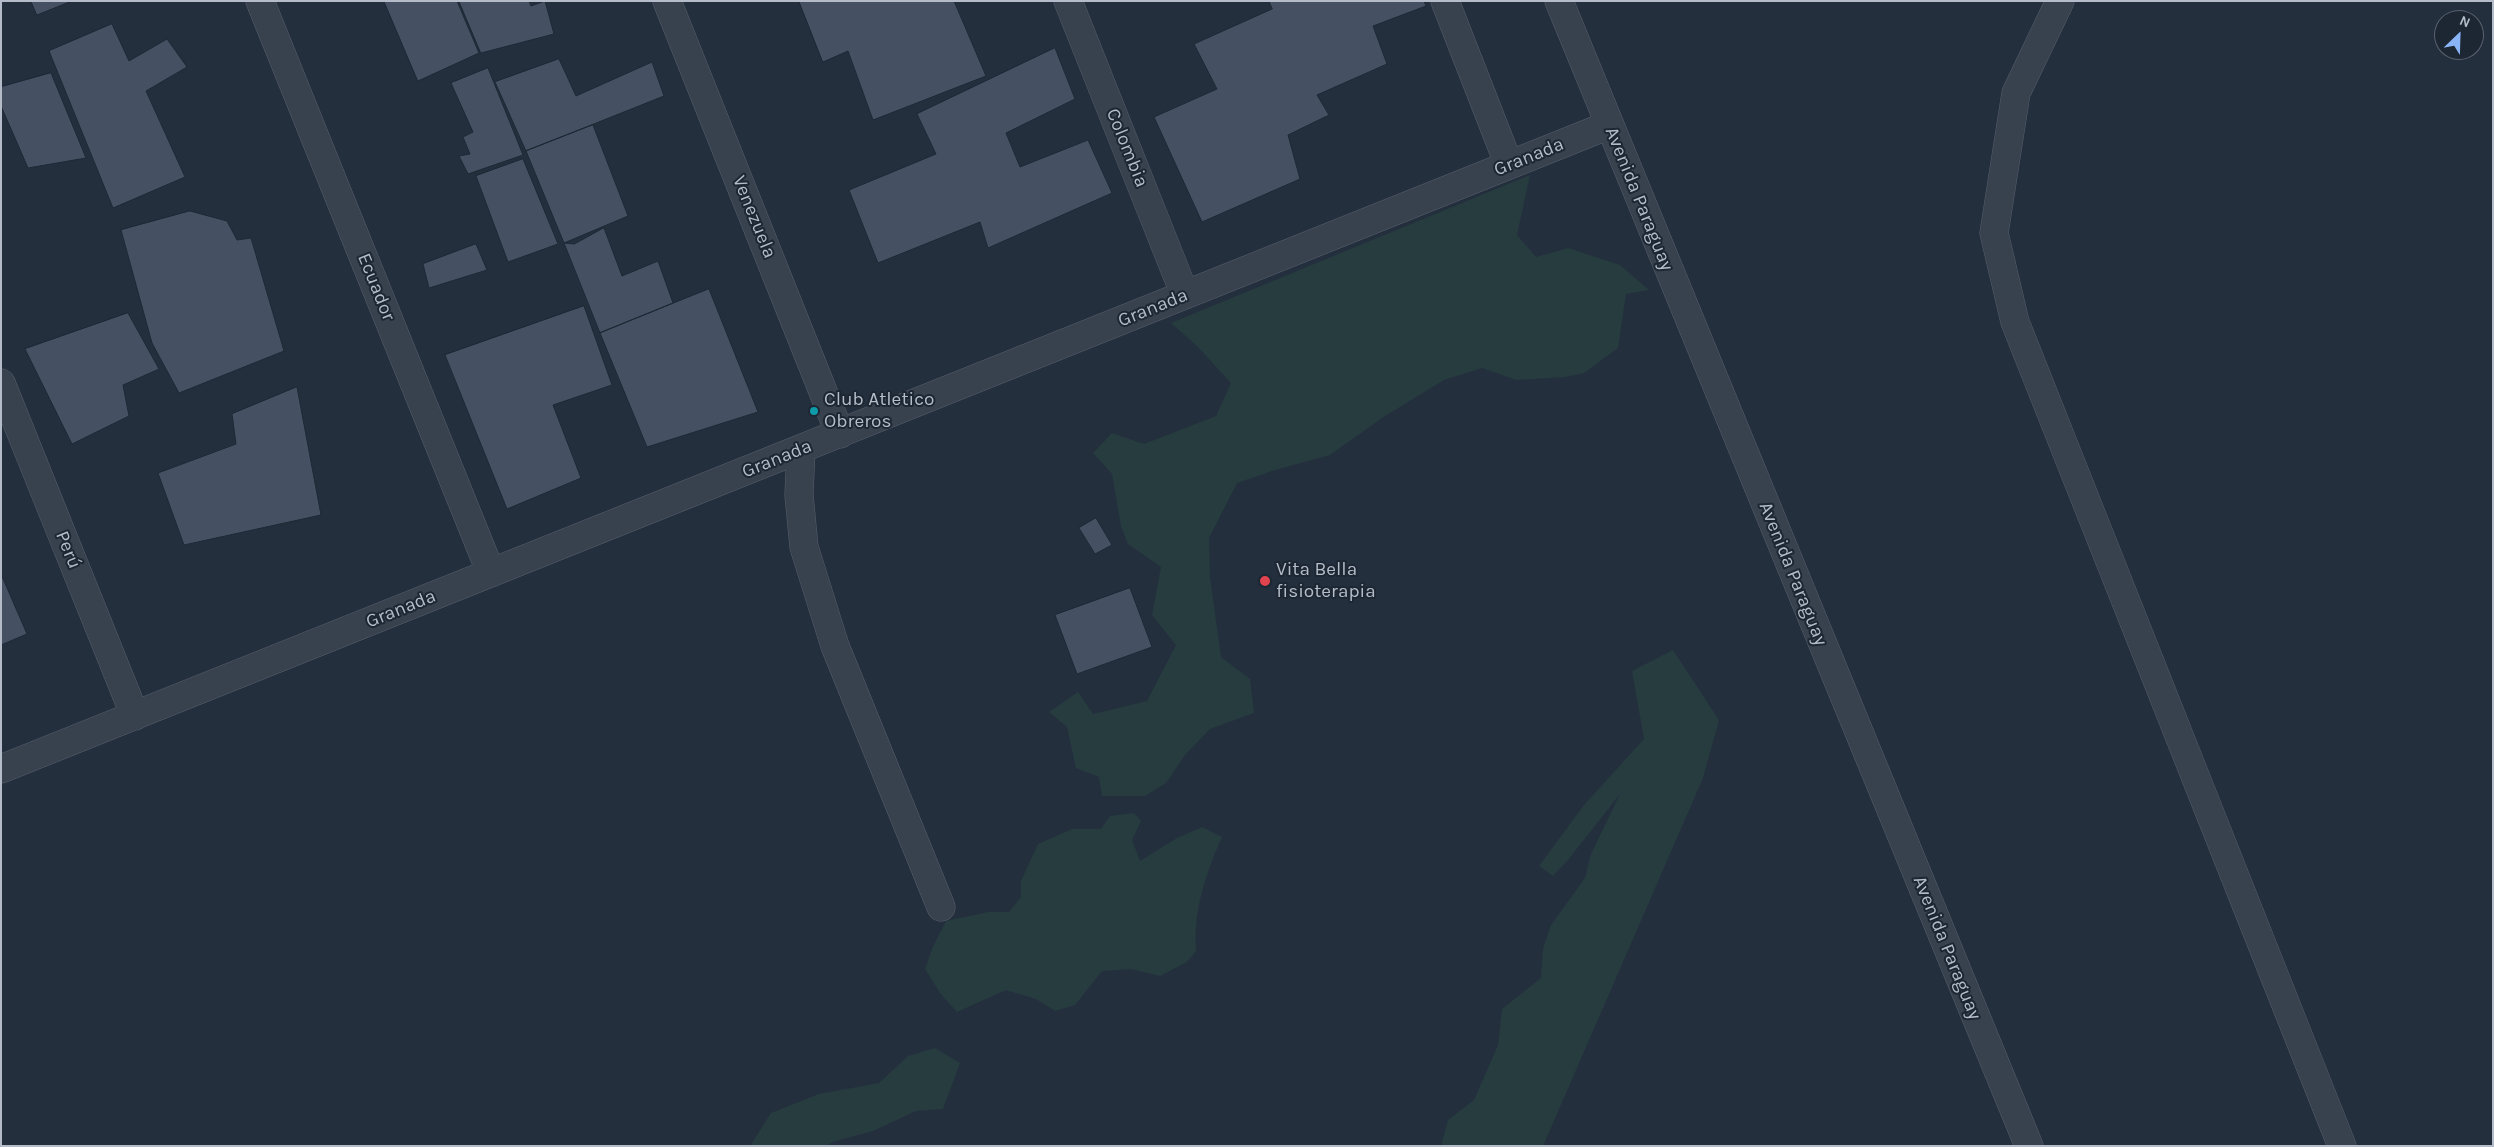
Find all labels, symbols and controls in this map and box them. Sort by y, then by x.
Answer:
north arrow [2434,10,2484,60]
text: N [2457,12,2473,32]
street label: Colombia [1101,105,1153,191]
street label: Avenida Paraguay [1600,124,1678,274]
street label: Granada [1491,133,1567,181]
street label: Venezuela [727,172,781,262]
street label: Ecuador [352,250,400,324]
street label: Granada [1115,284,1191,332]
place label: Club Atletico Obreros [824,389,934,433]
marker: Club Atletico Obreros [808,405,820,417]
street label: Granada [739,435,815,483]
street label: Avenida Paraguay [1754,499,1832,649]
street label: Perú [50,528,86,572]
place label: Vita Bella fisioterapia [1276,559,1376,603]
marker: Vita Bella fisioterapia [1258,574,1272,588]
street label: Granada [363,585,439,633]
street label: Avenida Paraguay [1908,873,1986,1023]

